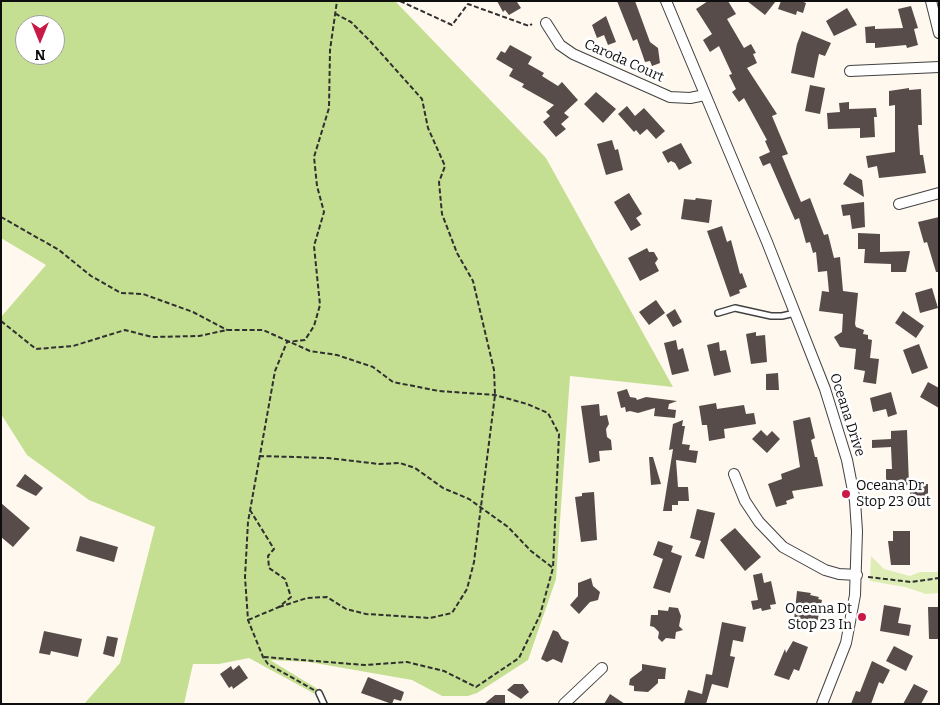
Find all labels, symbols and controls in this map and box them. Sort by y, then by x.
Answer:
north arrow [15,15,65,65]
street label: Caroda Court [582,36,666,86]
text: N [35,46,45,63]
street label: Oceana Drive [826,371,868,459]
place label: Oceana Dr Stop 23 Out [856,478,931,511]
marker: Oceana Dr Stop 23 Out [840,488,852,500]
place label: Oceana Dt Stop 23 In [785,601,852,634]
marker: Oceana Dt Stop 23 In [856,611,868,623]

